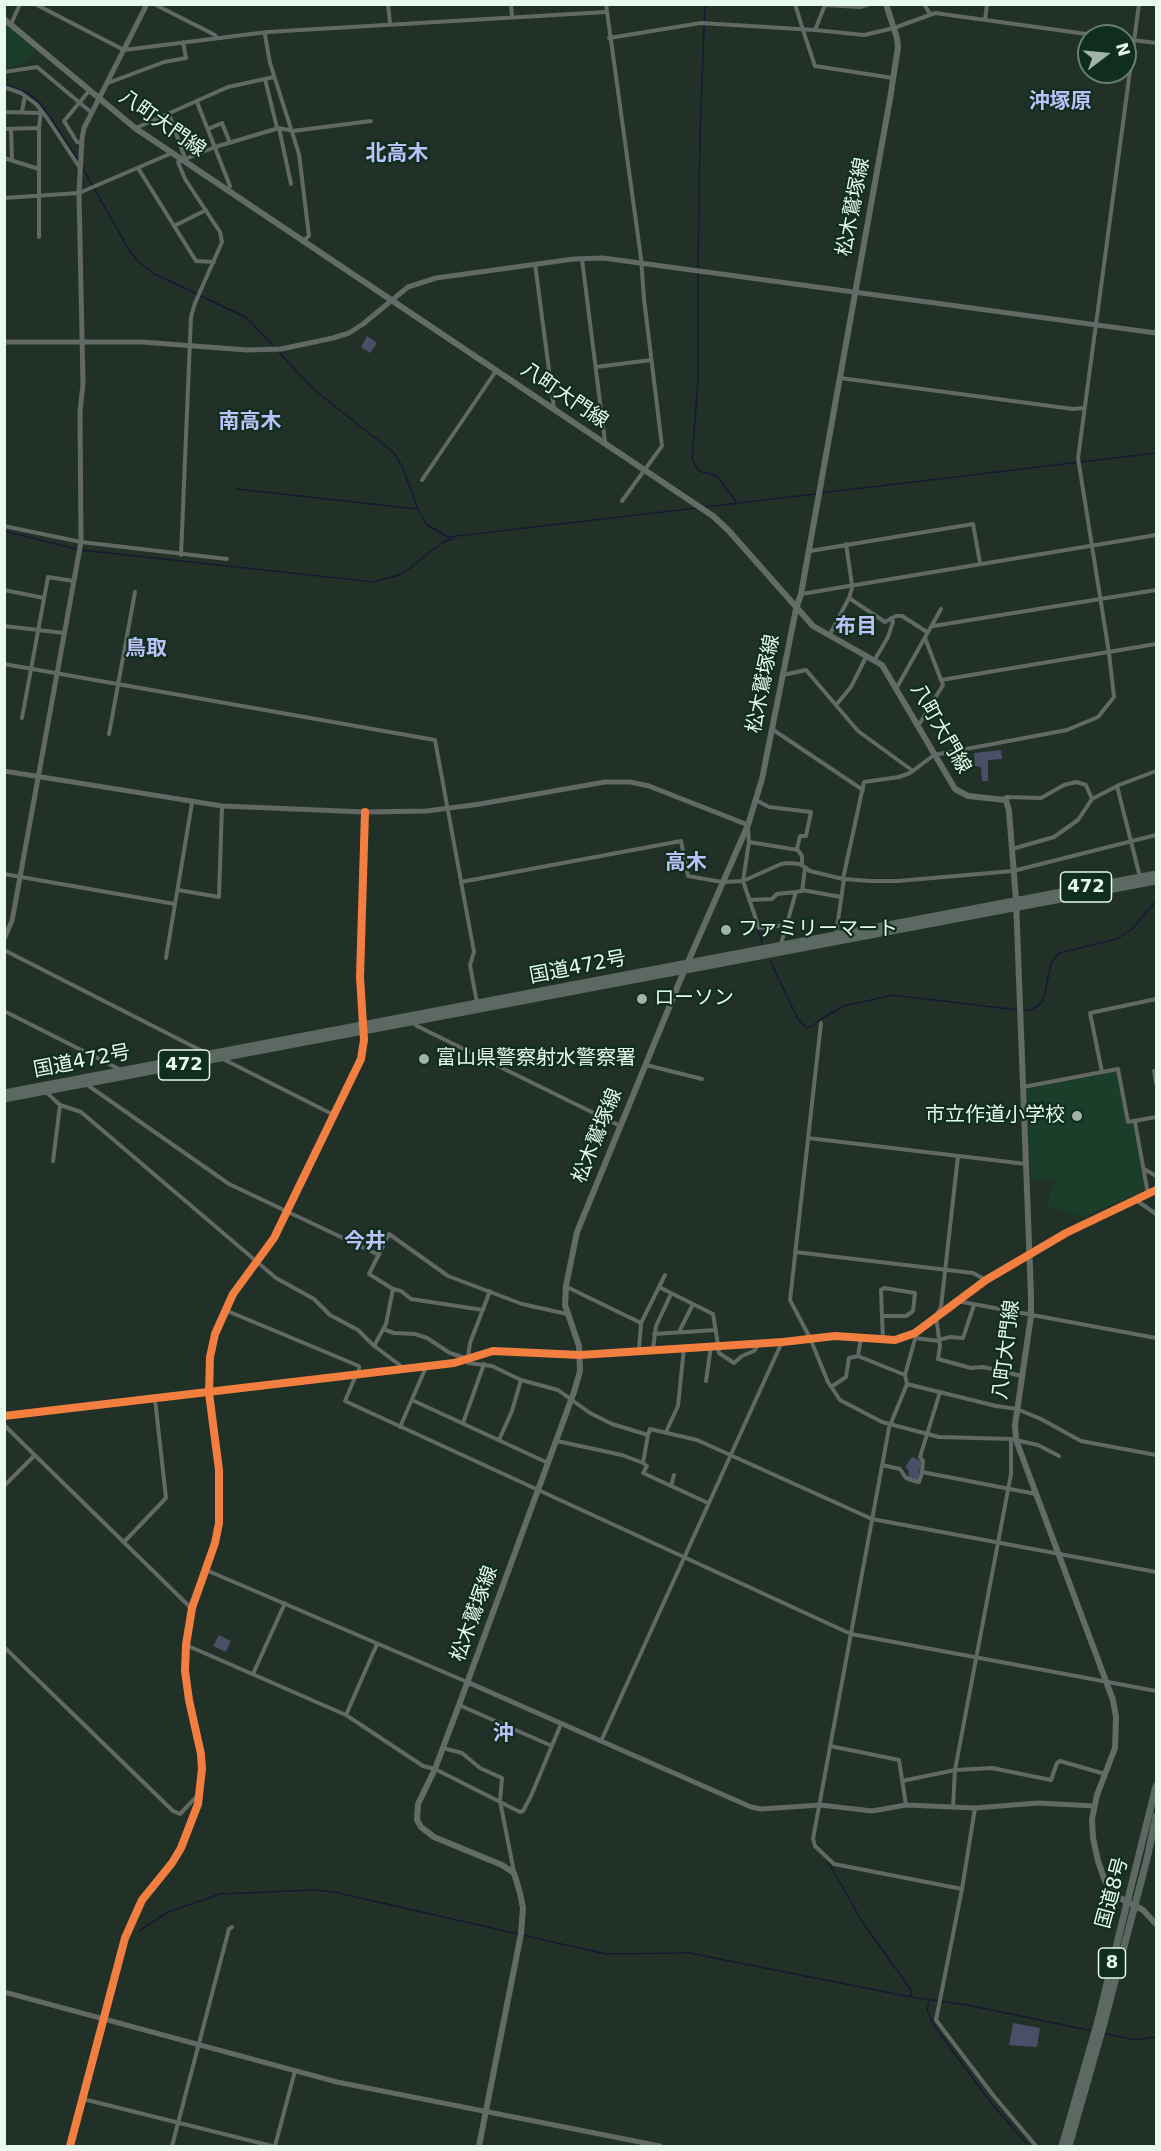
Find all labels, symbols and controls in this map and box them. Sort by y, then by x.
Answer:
north arrow [1077,24,1137,84]
text: N [1112,40,1134,58]
street label: 八町大門線 [114,85,210,163]
district label: 沖塚原 [1029,90,1091,116]
district label: 北高木 [366,142,428,168]
street label: 松木鷲塚線 [833,156,875,258]
street label: 八町大門線 [516,358,612,434]
district label: 南高木 [219,410,281,436]
district label: 布目 [835,615,877,641]
street label: 松木鷲塚線 [743,633,785,735]
district label: 鳥取 [125,637,167,663]
street label: 八町大門線 [905,680,975,778]
district label: 高木 [665,851,707,877]
road number: 472 [1060,872,1112,902]
place label: ファミリーマート [738,918,898,942]
marker: ファミリーマート [719,923,733,937]
street label: 国道472号 [528,947,628,989]
place label: ローソン [654,987,734,1011]
marker: ローソン [635,992,649,1006]
street label: 国道472号 [32,1041,132,1083]
place label: 富山県警察射水警察署 [436,1047,636,1071]
road number: 472 [158,1050,210,1080]
marker: 富山県警察射水警察署 [417,1052,431,1066]
street label: 松木鷲塚線 [568,1085,628,1187]
place label: 市立作道小学校 [925,1104,1065,1128]
marker: 市立作道小学校 [1070,1109,1084,1123]
district label: 今井 [344,1230,386,1256]
street label: 八町大門線 [989,1299,1025,1401]
street label: 松木鷲塚線 [447,1563,503,1665]
district label: 沖 [493,1722,513,1748]
street label: 国道8号 [1092,1855,1134,1931]
road number: 8 [1098,1948,1126,1978]

